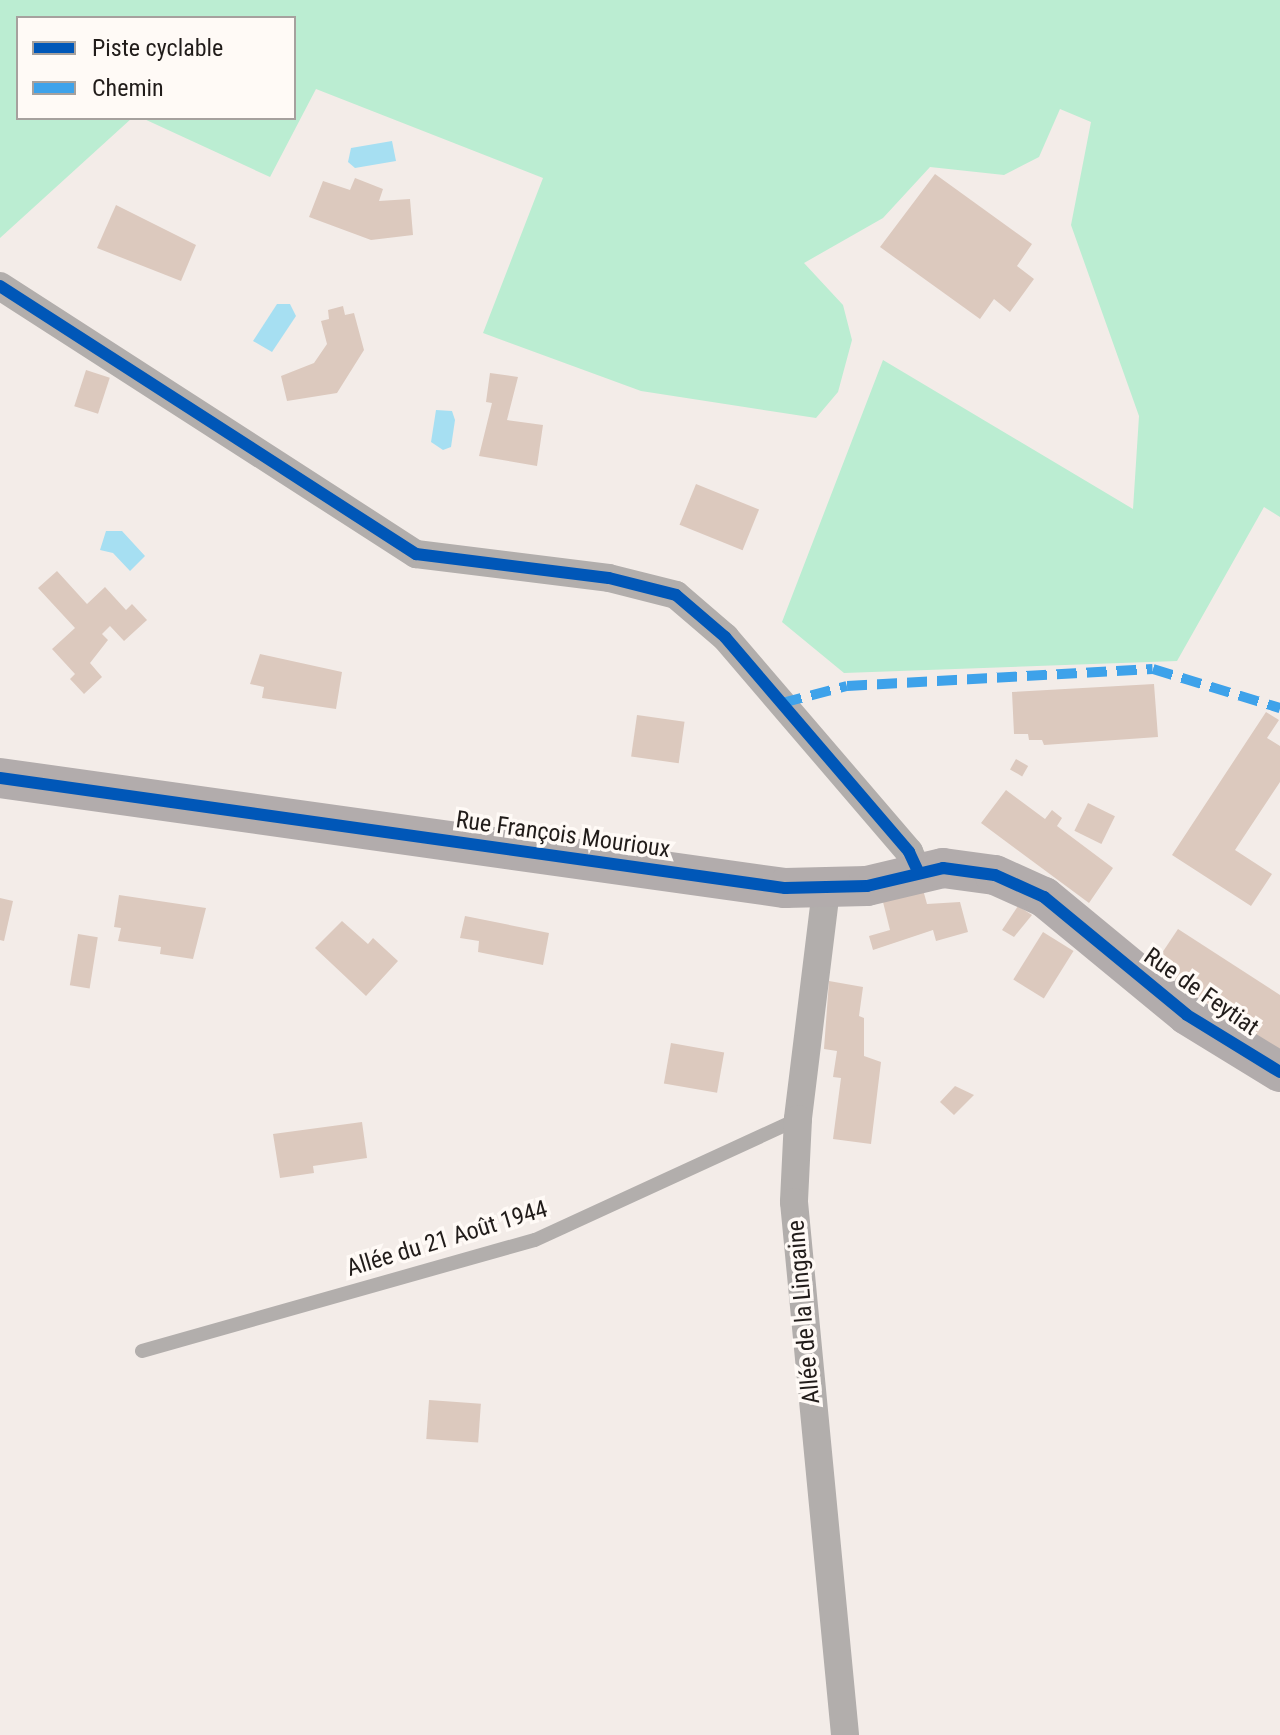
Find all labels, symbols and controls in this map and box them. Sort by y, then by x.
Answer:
legend [16,16,296,120]
text: Piste cyclable [92,34,223,62]
text: Chemin [92,74,164,102]
street label: Rue François Mourioux [454,806,672,864]
street label: Rue de Feytiat [1138,942,1264,1042]
street label: Allée du 21 Août 1944 [343,1195,551,1283]
street label: Allée de la Lingaine [782,1219,826,1405]

